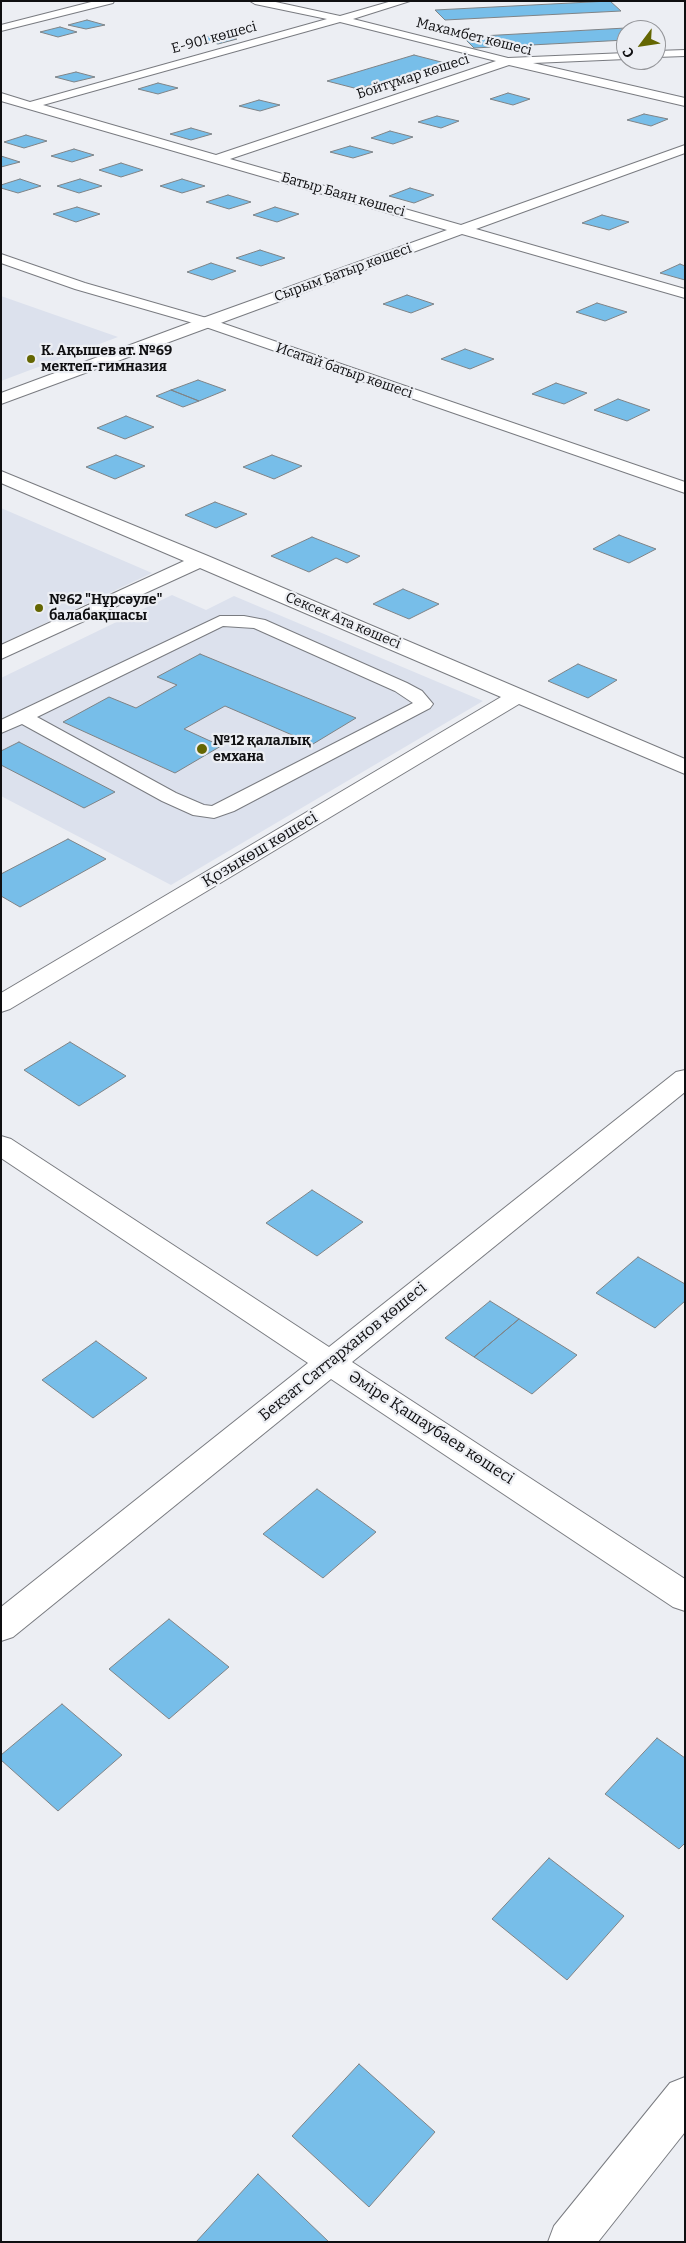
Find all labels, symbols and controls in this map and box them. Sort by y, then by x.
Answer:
street label: Махамбет көшесі [414,15,534,59]
street label: Е-901 көшесі [169,19,259,57]
north arrow [616,20,666,70]
text: С [619,44,638,61]
street label: Бойтұмар көшесі [355,51,471,103]
street label: Батыр Баян көшесі [279,169,407,221]
street label: Сырым Батыр көшесі [272,240,414,306]
street label: Исатай батыр көшесі [273,340,415,402]
place label: К. Ақышев ат. №69 мектеп-гимназия [41,343,172,376]
marker: К. Ақышев ат. №69 мектеп-гимназия [25,353,37,365]
street label: Сексек Ата көшесі [283,589,403,653]
place label: №62 "Нұрсәуле" балабақшасы [49,592,162,624]
marker: №62 "Нұрсәуле" балабақшасы [33,602,45,614]
place label: №12 қалалық емхана [213,733,311,766]
marker: №12 қалалық емхана [195,742,209,756]
street label: Қозыкөш көшесі [199,808,321,892]
street label: Бекзат Саттарханов көшесі [255,1279,431,1425]
street label: Әміре Қашаубаев көшесі [345,1367,517,1489]

